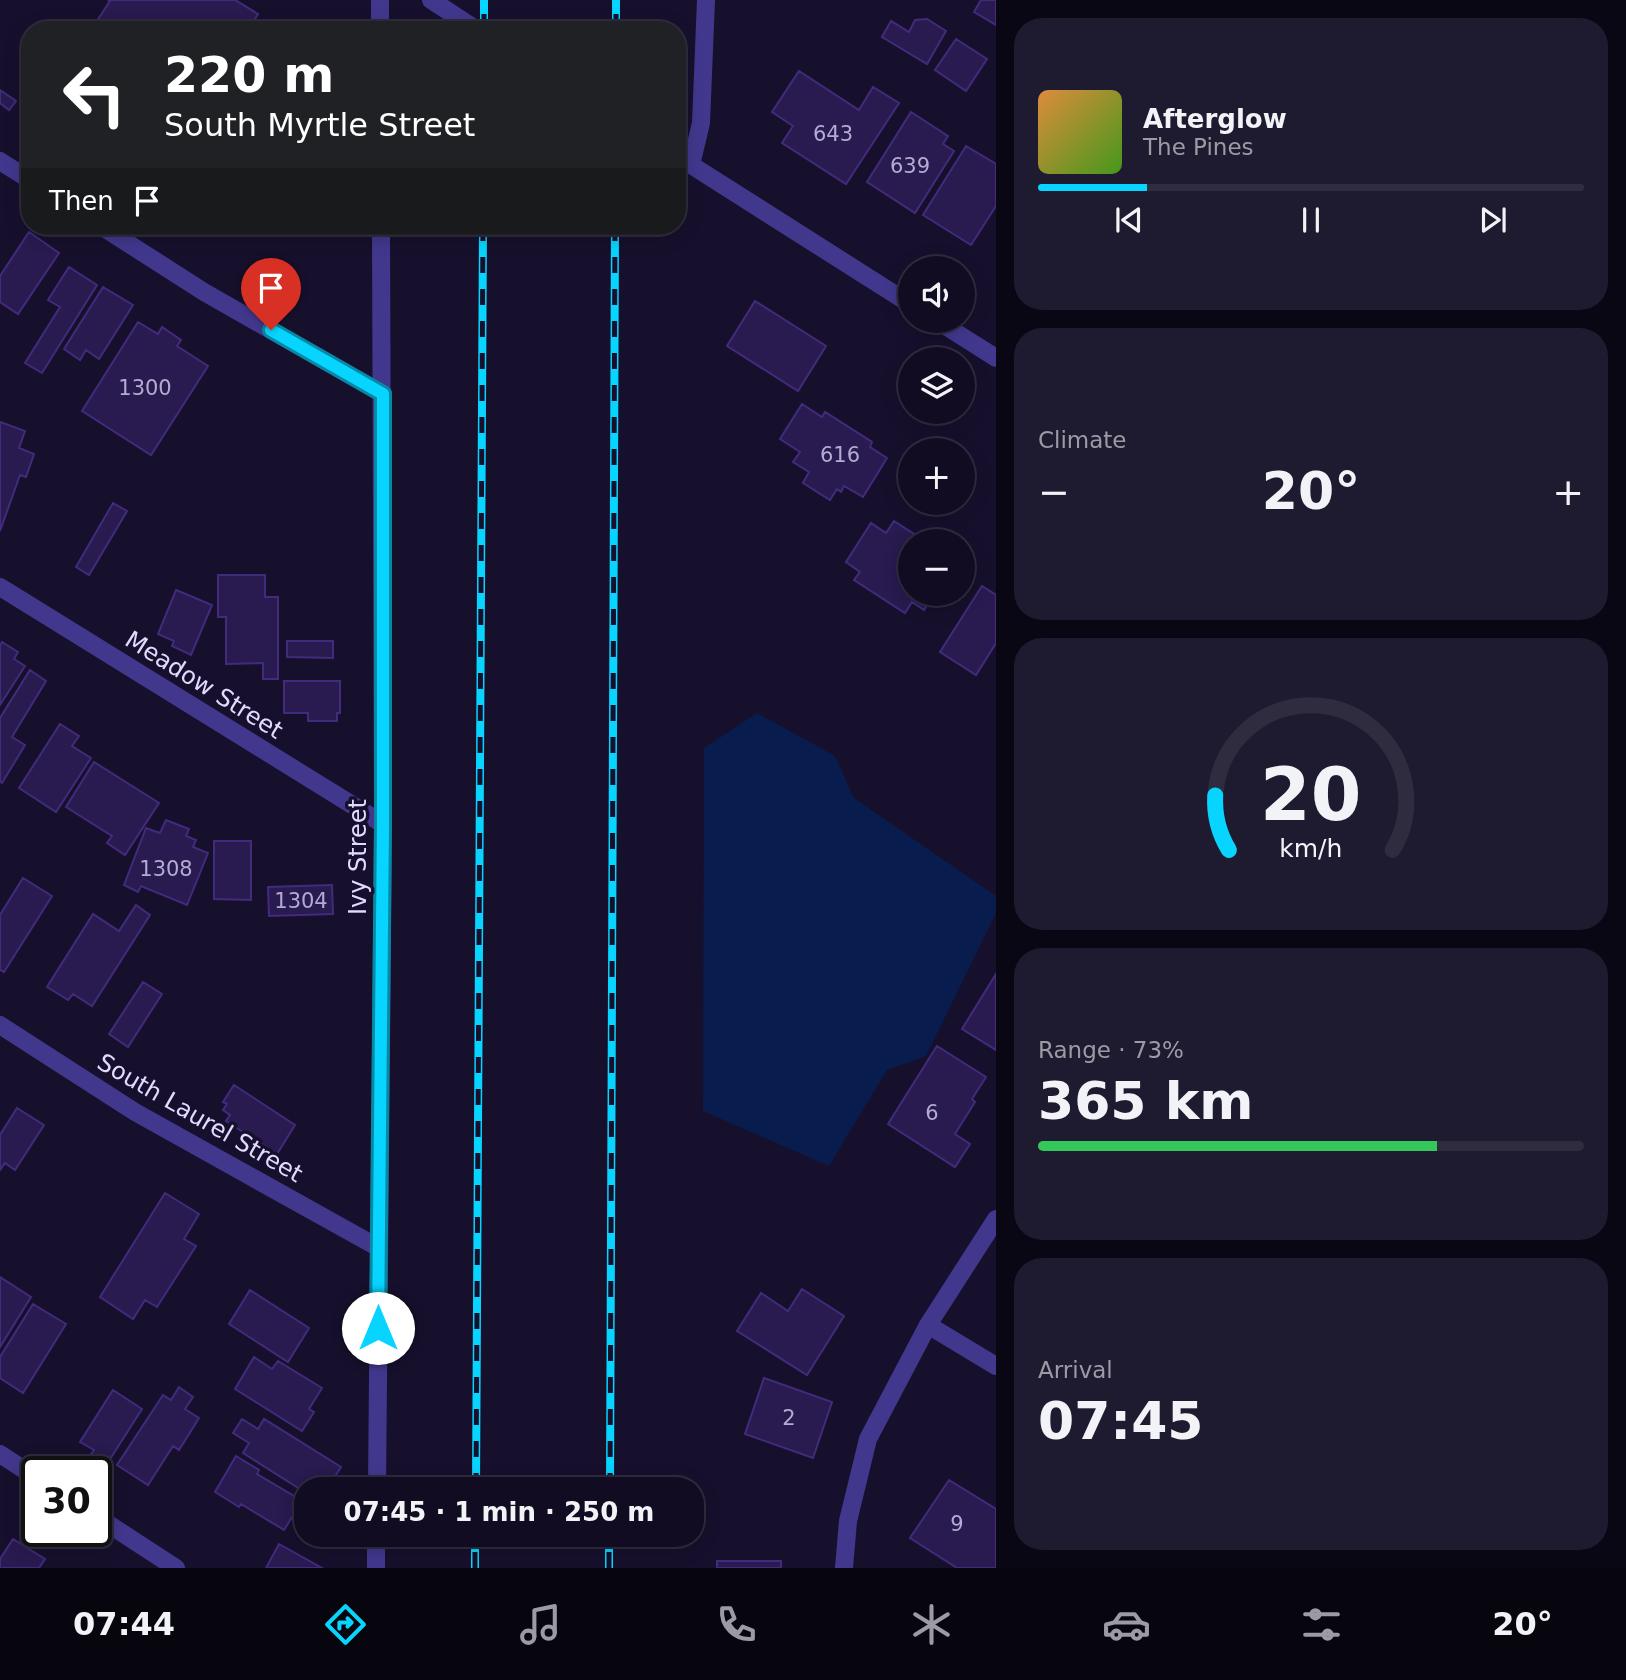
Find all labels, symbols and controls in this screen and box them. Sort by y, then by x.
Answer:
text: 220 m [164,47,334,104]
icon: left [49,49,140,140]
text: Afterglow [1143,104,1287,134]
text: South Myrtle Street [164,106,475,144]
house number: 643 [813,122,853,146]
text: The Pines [1143,134,1254,160]
house number: 639 [890,154,930,178]
icon: arrive [128,182,166,220]
text: Then [49,186,114,216]
icon: previous [1110,201,1148,239]
icon: pause [1292,201,1330,239]
icon: next [1474,201,1512,239]
map controls [898,256,975,606]
button: sound [898,256,975,333]
pin [241,258,301,330]
icon: arrive [252,269,290,307]
button: layers [898,347,975,424]
house number: 1300 [118,376,172,400]
text: Climate [1038,427,1127,453]
button: + [898,438,975,515]
house number: 616 [820,443,860,467]
text: 20° [1262,461,1360,521]
text: − [1038,470,1070,514]
text: + [1552,470,1584,514]
button: − [898,529,975,606]
street label: Meadow Street [120,625,288,745]
text: 20 [1260,752,1362,837]
street label: Ivy Street [344,799,372,915]
text: km/h [1279,834,1343,863]
house number: 1308 [139,857,193,881]
house number: 1304 [274,889,328,913]
text: Range · 73% [1038,1037,1184,1063]
street label: South Laurel Street [93,1048,307,1188]
text: 365 km [1038,1071,1253,1131]
house number: 6 [925,1101,939,1125]
position arrow [341,1291,415,1365]
text: Arrival [1038,1357,1113,1383]
text: 07:45 [1038,1391,1204,1451]
house number: 2 [782,1406,796,1430]
speed limit sign: 30 [21,1456,112,1547]
text: 07:45 · 1 min · 250 m [344,1497,654,1527]
house number: 9 [950,1512,964,1536]
icon: directions [321,1600,370,1649]
icon: music [516,1600,565,1649]
icon: phone [712,1600,761,1649]
icon: climate [907,1600,956,1649]
icon: car [1102,1600,1151,1649]
icon: filters [1297,1600,1346,1649]
text: 07:44 [73,1605,175,1643]
text: 20° [1492,1605,1553,1643]

